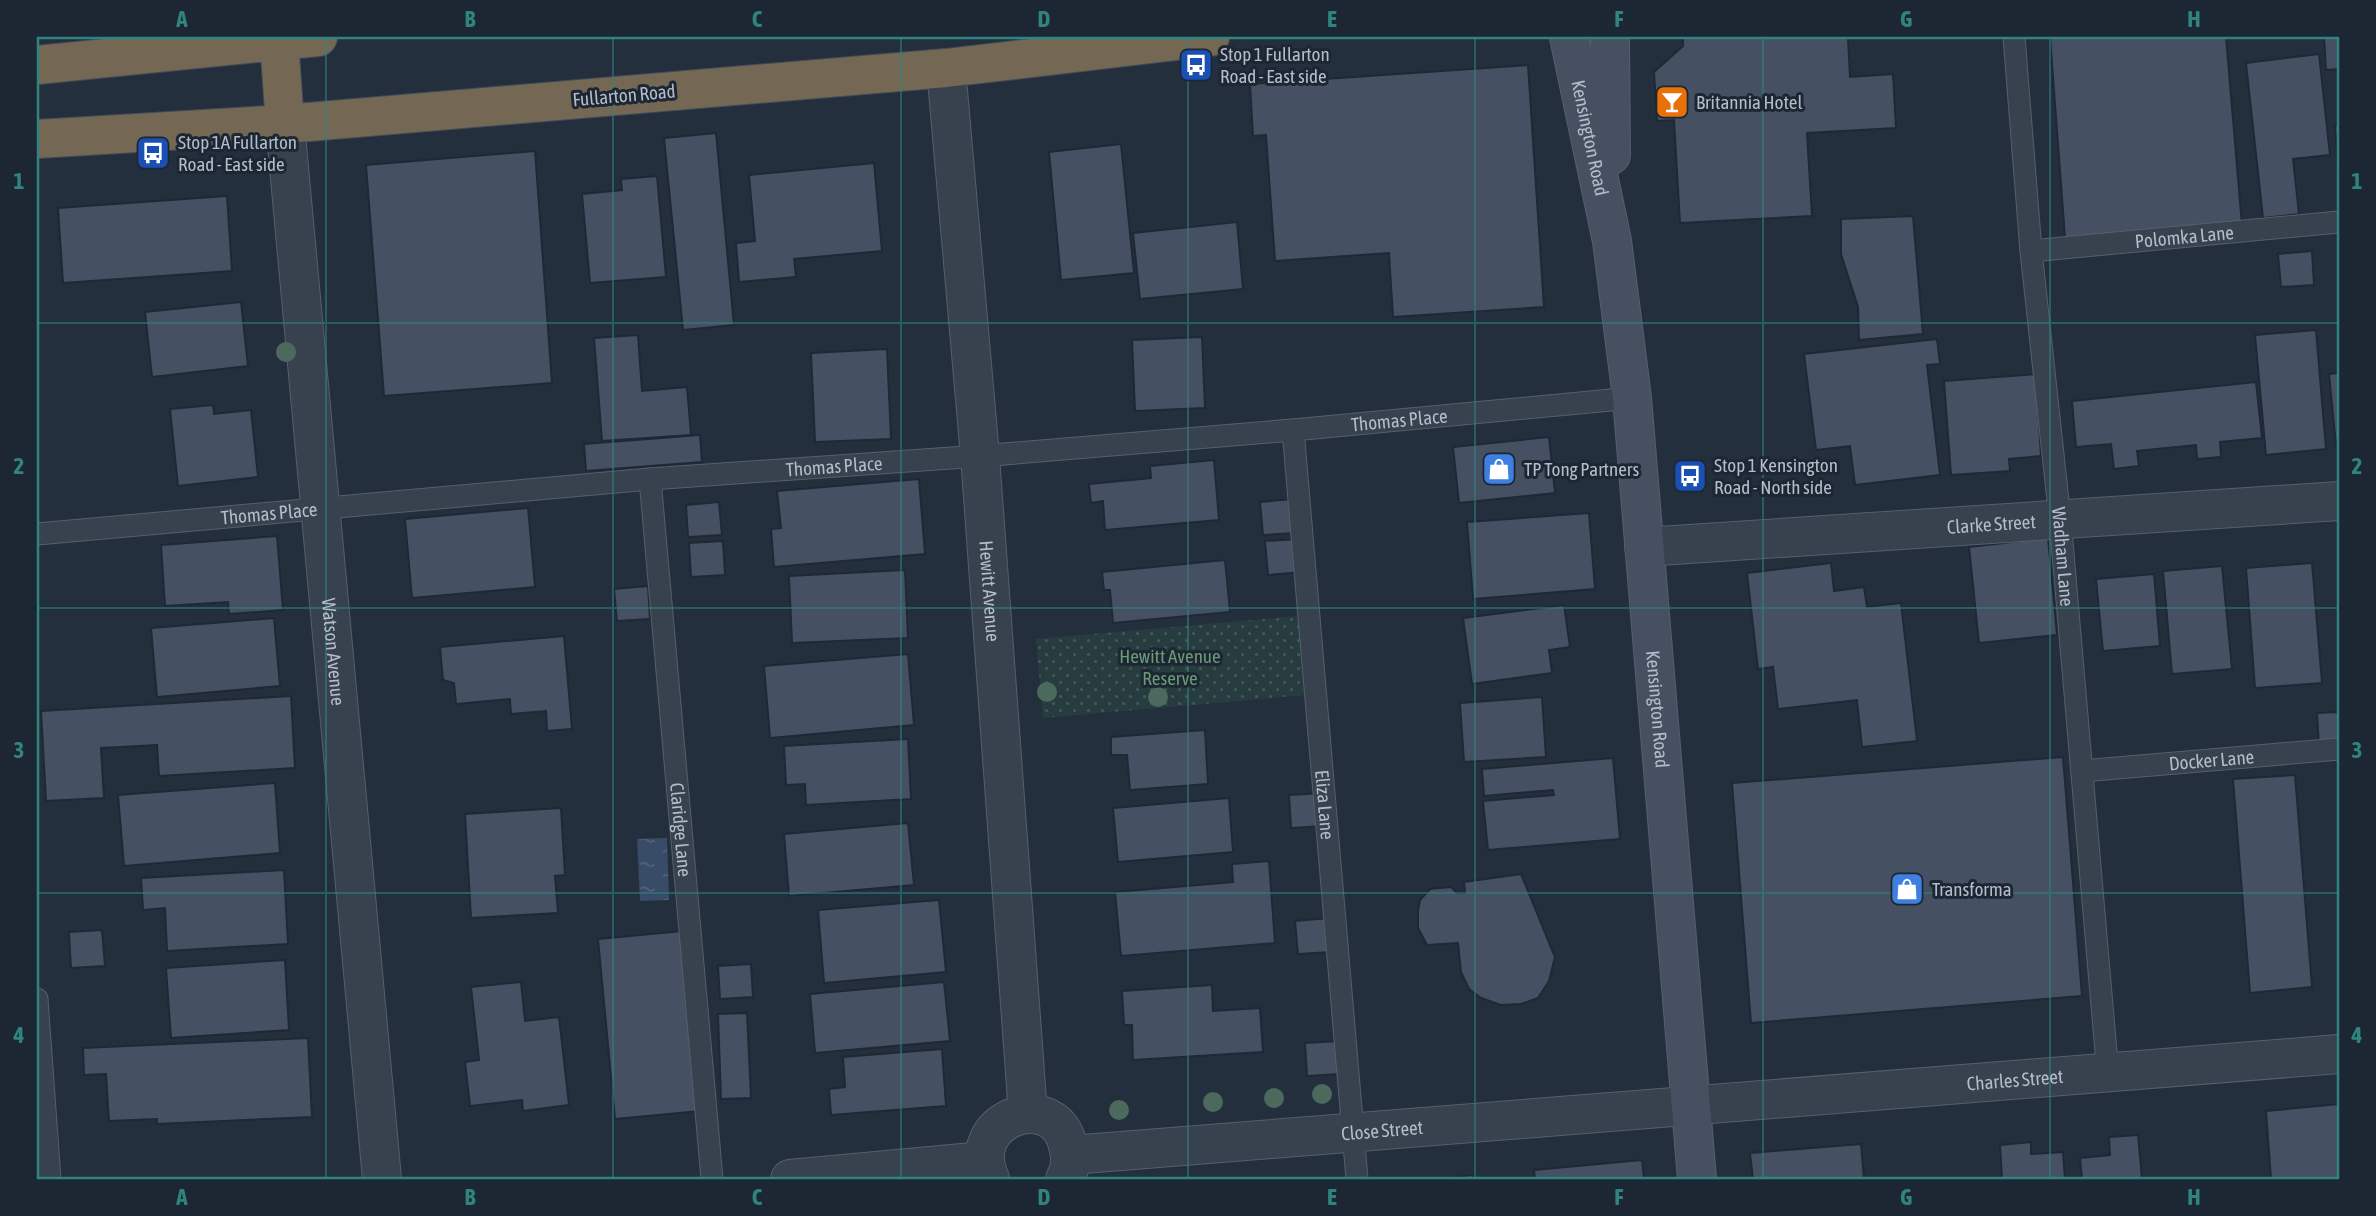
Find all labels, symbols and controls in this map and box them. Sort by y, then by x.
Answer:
text: A [175,6,188,32]
text: B [465,6,476,32]
text: C [752,6,763,32]
text: D [1038,6,1051,32]
text: E [1327,6,1337,32]
text: F [1614,6,1624,32]
text: G [1900,6,1912,32]
text: H [2187,6,2201,32]
place label: Stop 1 Fullarton Road - East side [1220,43,1330,87]
bus stop icon: Stop 1 Fullarton Road - East side [1177,46,1215,84]
street label: Kensington Road [1567,78,1613,198]
street label: Fullarton Road [572,80,676,110]
bar icon: Britannia Hotel [1653,83,1691,121]
place label: Britannia Hotel [1696,91,1802,113]
place label: Stop 1A Fullarton Road - East side [178,131,297,175]
bus stop icon: Stop 1A Fullarton Road - East side [134,134,172,172]
text: 1 [14,168,25,194]
text: 1 [2352,168,2363,194]
street label: Polomka Lane [2134,221,2235,252]
street label: Thomas Place [1350,404,1448,435]
shop icon: TP Tong Partners [1480,450,1518,488]
street label: Thomas Place [785,452,883,481]
text: 2 [14,453,24,479]
text: 2 [2352,453,2362,479]
place label: Stop 1 Kensington Road - North side [1714,454,1838,498]
bus stop icon: Stop 1 Kensington Road - North side [1671,457,1709,495]
place label: TP Tong Partners [1524,458,1639,480]
street label: Thomas Place [220,498,318,528]
street label: Wadham Lane [2048,506,2078,607]
street label: Clarke Street [1946,510,2036,538]
street label: Hewitt Avenue [975,540,1005,643]
street label: Watson Avenue [318,597,349,706]
park label: Hewitt Avenue Reserve [1119,645,1221,689]
street label: Kensington Road [1642,650,1674,769]
text: 3 [14,737,24,763]
text: 3 [2352,737,2362,763]
street label: Docker Lane [2168,745,2255,775]
street label: Eliza Lane [1311,769,1339,840]
street label: Claridge Lane [666,782,696,878]
shop icon: Transforma [1888,870,1926,908]
place label: Transforma [1932,878,2011,900]
text: 4 [13,1022,25,1048]
text: 4 [2351,1022,2363,1048]
street label: Charles Street [1966,1065,2064,1095]
street label: Close Street [1340,1116,1424,1144]
text: A [175,1184,188,1210]
text: B [465,1184,476,1210]
text: C [752,1184,763,1210]
text: D [1038,1184,1051,1210]
text: E [1327,1184,1337,1210]
text: F [1614,1184,1624,1210]
text: G [1900,1184,1912,1210]
text: H [2187,1184,2201,1210]

